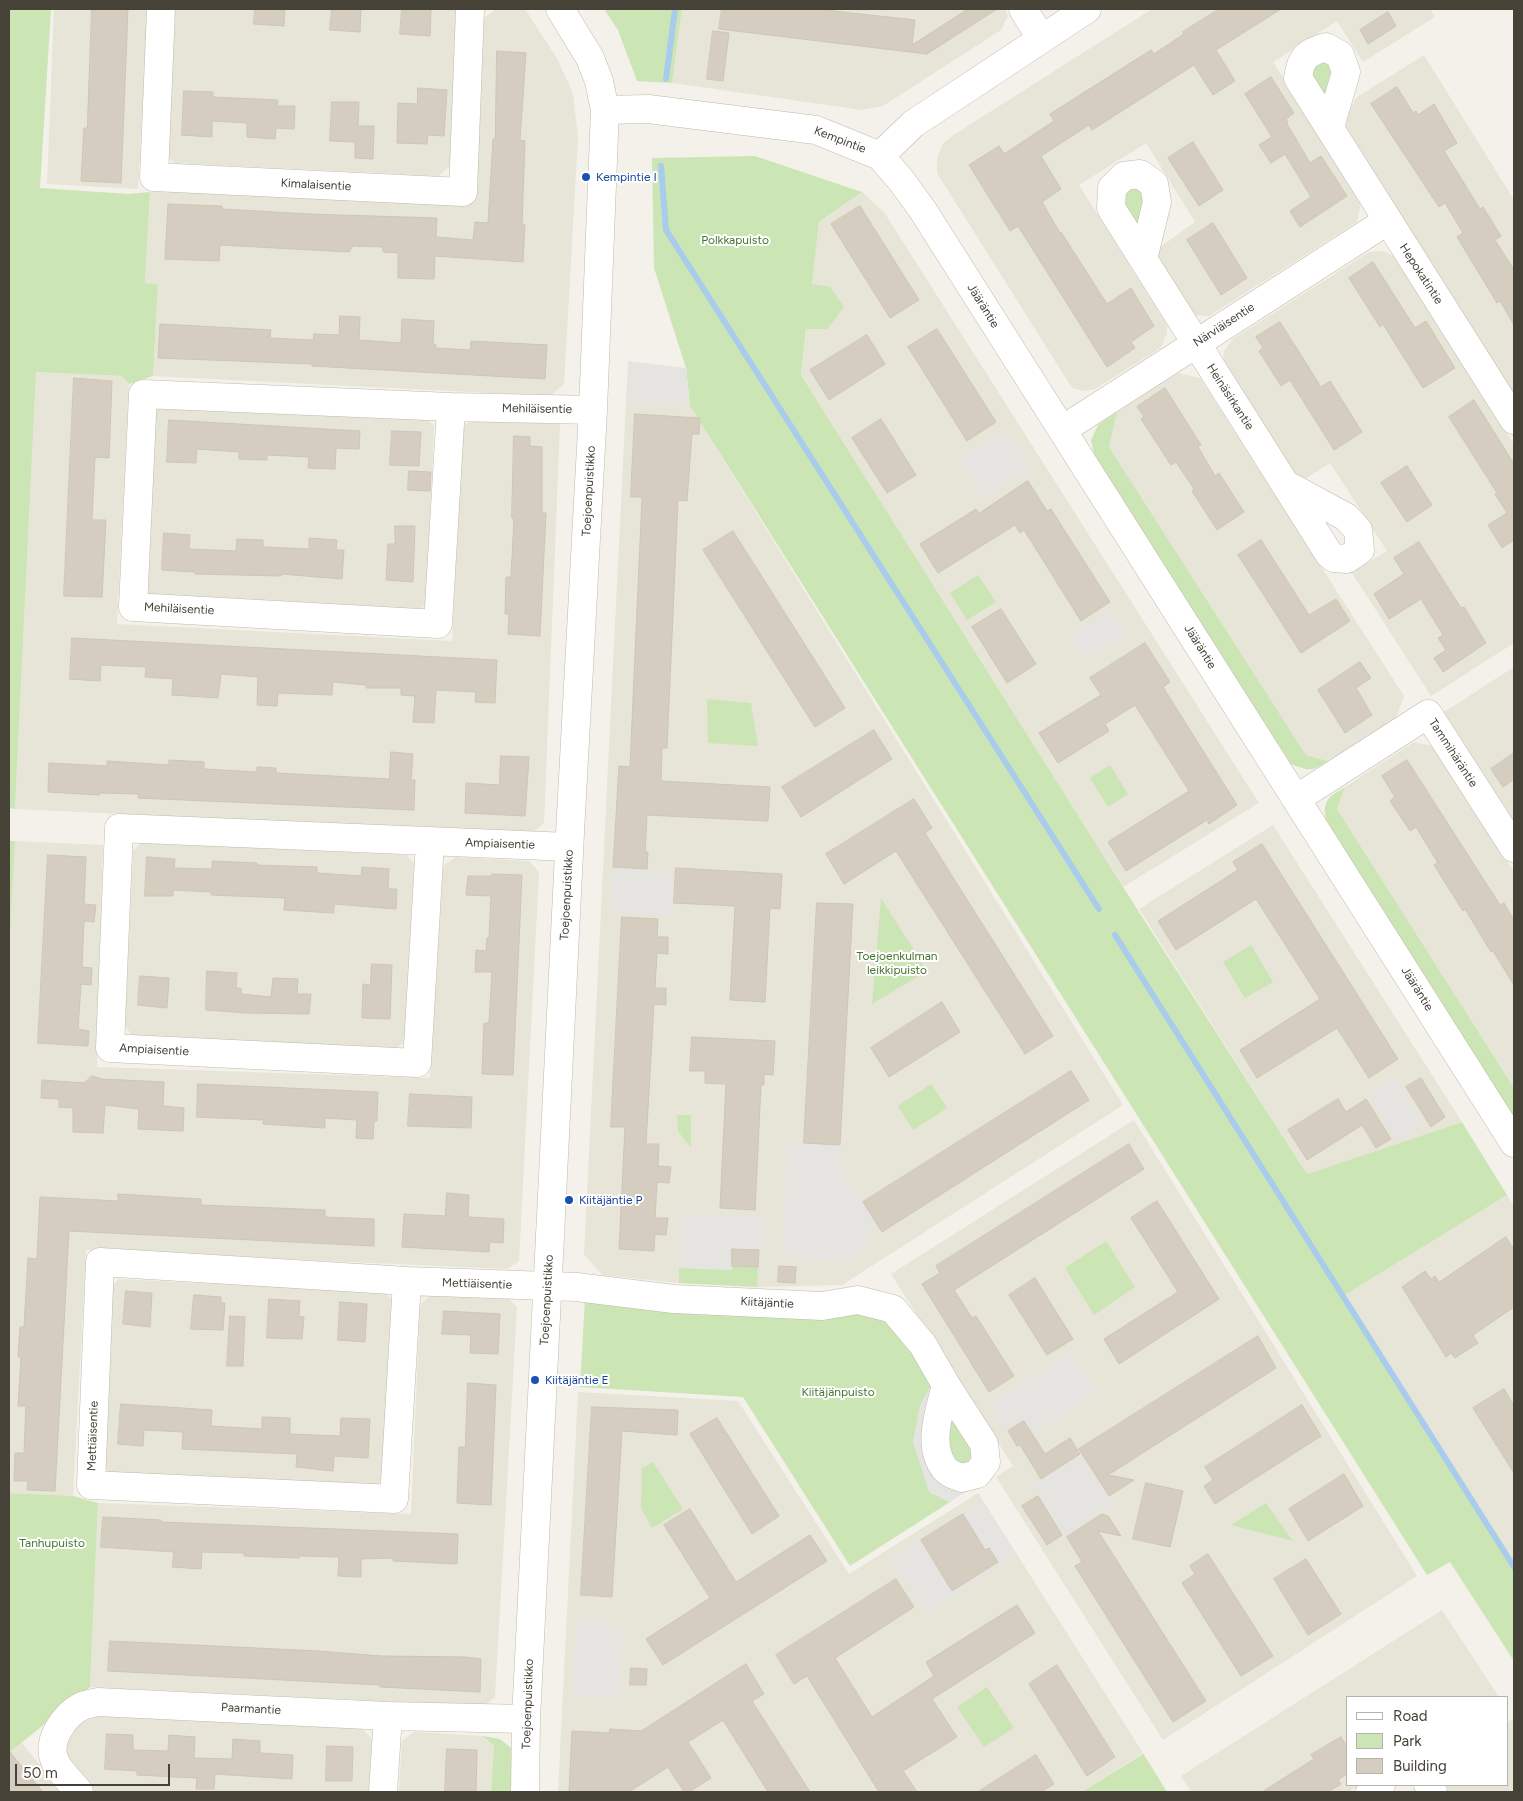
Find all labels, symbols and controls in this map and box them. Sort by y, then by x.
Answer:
street label: Kempintie [812,124,868,156]
place label: Kempintie I [596,170,657,184]
marker: Kempintie I [580,171,592,183]
street label: Kimalaisentie [280,176,352,194]
park label: Polkkapuisto [701,233,769,247]
street label: Hepokatintie [1396,241,1446,307]
street label: Jääräntie [964,281,1002,331]
street label: Närviäisentie [1191,300,1257,350]
street label: Heinäsirkantie [1203,361,1257,433]
street label: Mehiläisentie [502,401,572,417]
street label: Toejoenpuistikko [579,445,599,537]
street label: Mehiläisentie [143,600,215,618]
street label: Jääräntie [1181,622,1219,672]
street label: Tammihäräntie [1426,716,1480,790]
street label: Ampiaisentie [465,836,535,852]
street label: Toejoenpuistikko [557,849,577,941]
park label: Toejoenkulman leikkipuisto [856,949,938,977]
street label: Jääräntie [1398,964,1436,1014]
street label: Ampiaisentie [119,1041,189,1059]
place label: Kiitäjäntie P [579,1193,642,1207]
marker: Kiitäjäntie P [563,1194,575,1206]
street label: Toejoenpuistikko [537,1254,557,1346]
street label: Mettiäisentie [442,1276,512,1292]
street label: Kiitäjäntie [740,1294,794,1312]
place label: Kiitäjäntie E [545,1373,609,1387]
marker: Kiitäjäntie E [529,1374,541,1386]
park label: Kiitäjänpuisto [801,1385,875,1399]
street label: Mettiäisentie [85,1401,101,1471]
park label: Tanhupuisto [19,1536,85,1550]
street label: Toejoenpuistikko [519,1658,537,1750]
legend [1346,1696,1508,1786]
street label: Paarmantie [221,1700,281,1718]
text: Road [1393,1707,1428,1725]
text: Park [1393,1732,1422,1750]
scale bar [18,1754,172,1786]
text: Building [1393,1757,1447,1775]
text: 50 m [23,1764,58,1782]

